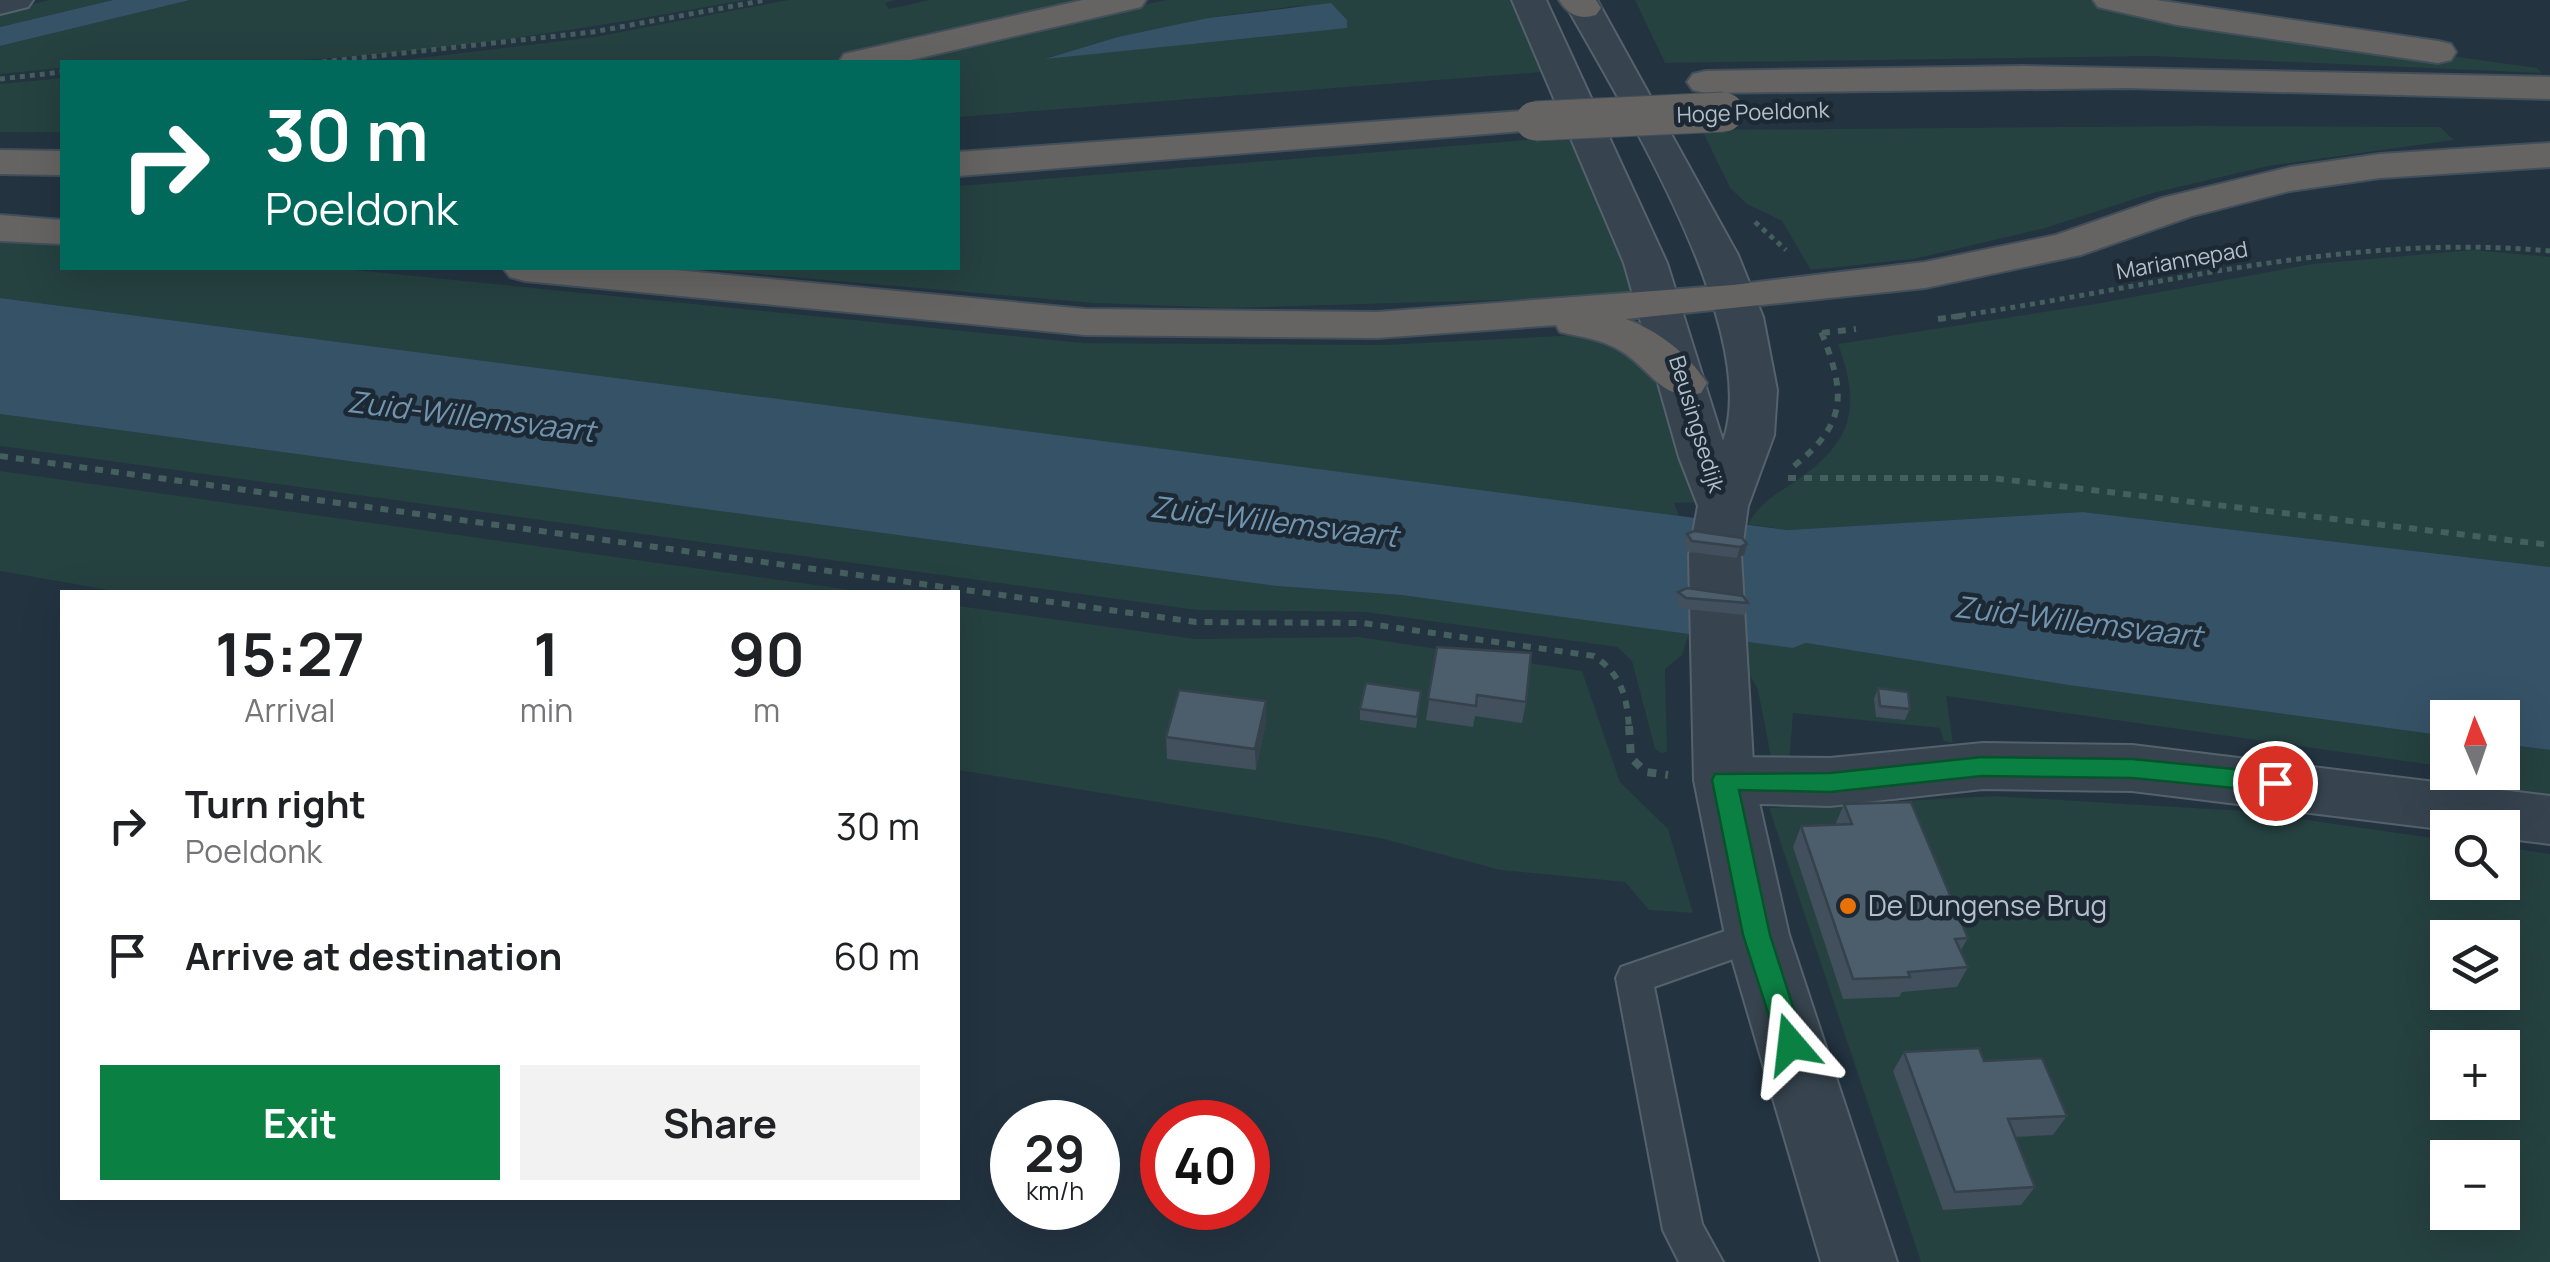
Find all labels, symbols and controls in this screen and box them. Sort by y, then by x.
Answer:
text: 30 m [265,86,429,182]
street label: Hoge Poeldonk [1676,94,1831,130]
icon: right [100,100,230,230]
text: Poeldonk [265,177,458,239]
street label: Mariannepad [2114,234,2250,286]
street label: Beusingsedijk [1662,352,1732,497]
water label: Zuid-Willemsvaart [345,380,600,451]
water label: Zuid-Willemsvaart [1148,485,1403,556]
water label: Zuid-Willemsvaart [1952,585,2207,656]
text: 15:27 [215,612,365,694]
text: 1 [533,612,560,694]
text: 90 [728,612,805,694]
text: Arrival [244,688,336,732]
text: min [520,688,573,732]
text: m [753,688,780,732]
north arrow [2430,700,2520,790]
map controls [2430,700,2520,1230]
pin [2233,741,2318,826]
icon: arrive [2248,756,2303,811]
text: Turn right [185,777,366,829]
icon: right [100,798,155,853]
text: 30 m [836,799,920,851]
button: search [2430,810,2520,900]
text: Poeldonk [185,829,322,873]
place label: De Dungense Brug [1868,886,2107,924]
marker: De Dungense Brug [1837,895,1859,917]
button: layers [2430,920,2520,1010]
icon: arrive [100,928,155,983]
text: Arrive at destination [185,929,562,981]
text: 60 m [833,929,920,981]
position arrow [1739,992,1843,1096]
button: + [2430,1030,2520,1120]
button: Exit [100,1065,500,1180]
button: Share [520,1065,920,1180]
speed limit sign: 40 [1140,1100,1270,1230]
text: 29 [1025,1119,1085,1187]
button: − [2430,1140,2520,1230]
text: km/h [1026,1173,1084,1208]

